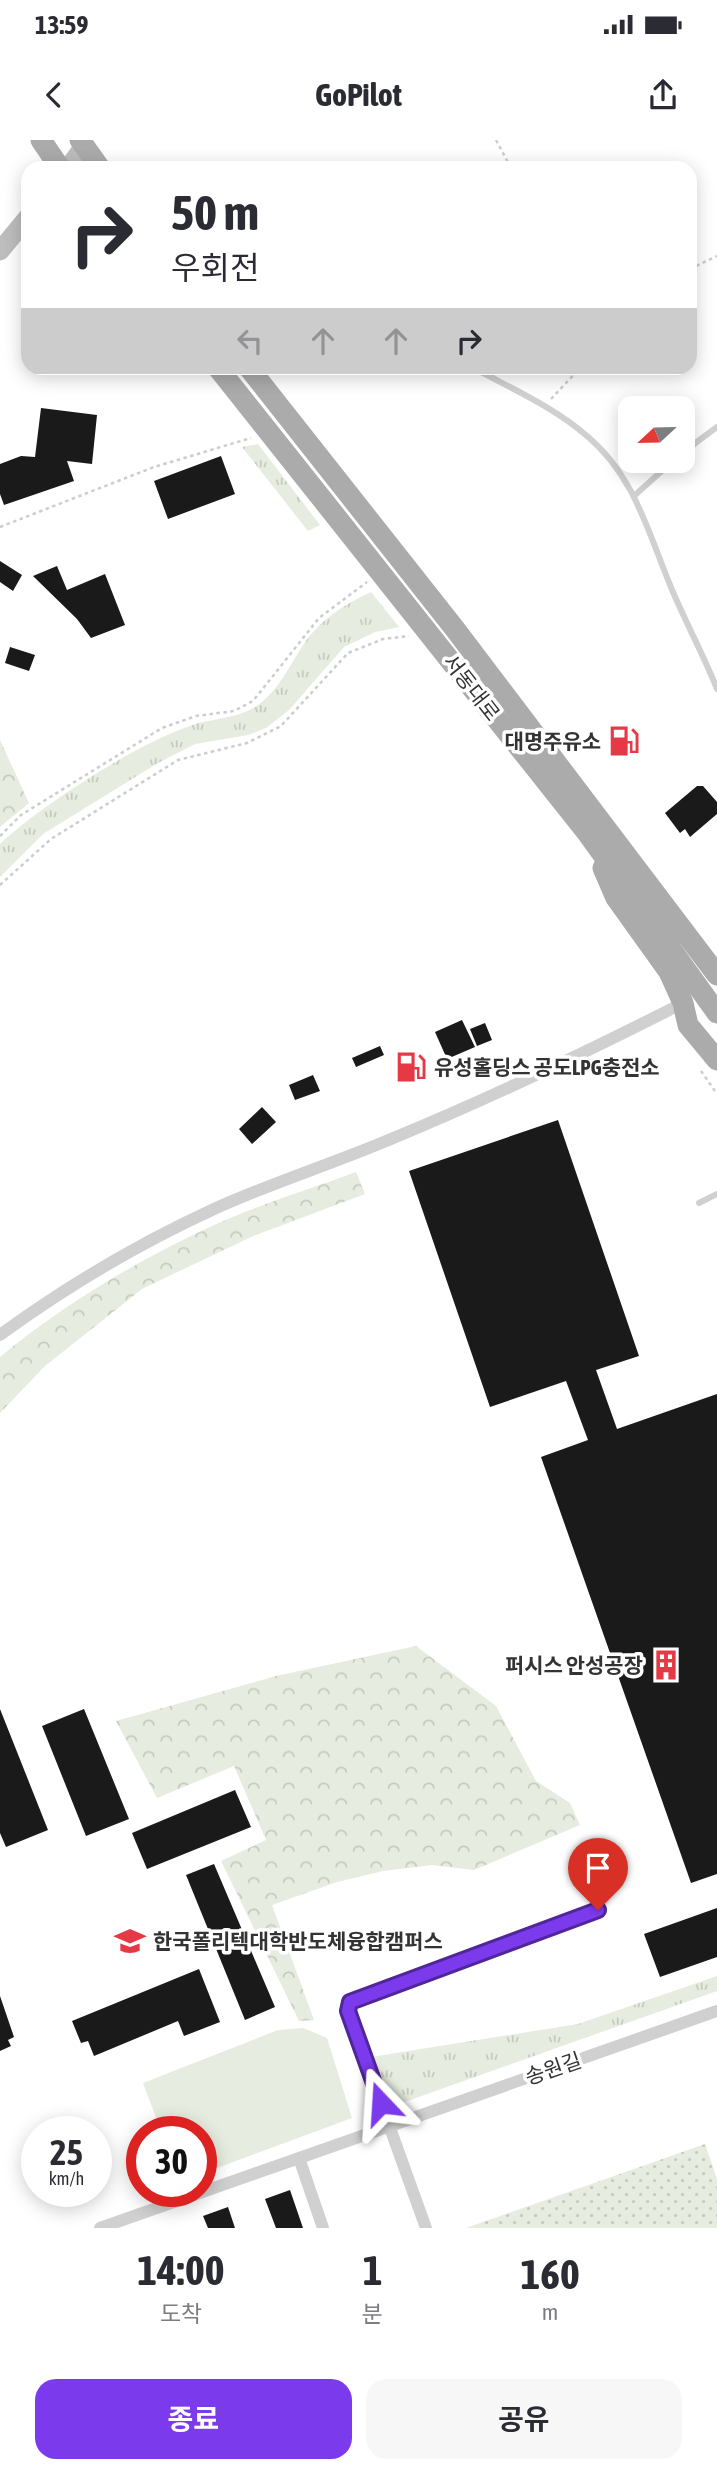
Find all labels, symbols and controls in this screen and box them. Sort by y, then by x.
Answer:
text: 13:59 [35,10,89,40]
icon: back [35,76,73,114]
text: GoPilot [315,76,402,113]
icon: share [644,76,682,114]
text: 50 m [171,184,259,240]
icon: right [56,189,147,280]
text: 우회전 [171,249,259,286]
icon: left [231,322,269,360]
icon: ahead [304,322,342,360]
icon: ahead [377,322,415,360]
icon: right [450,322,488,360]
north arrow [618,396,695,472]
map controls [618,396,695,473]
street label: 서동대로 [439,649,505,725]
fuel station icon: 대명주유소 [607,724,641,758]
place label: 대명주유소 [504,729,601,753]
fuel station icon: 유성홀딩스 공도LPG충전소 [394,1050,428,1084]
place label: 유성홀딩스 공도LPG충전소 [434,1055,660,1079]
building icon: 퍼시스 안성공장 [649,1648,683,1682]
place label: 퍼시스 안성공장 [505,1653,643,1677]
pin [568,1838,628,1910]
icon: arrive [579,1849,617,1887]
school or university icon: 한국폴리텍대학반도체융합캠퍼스 [113,1924,147,1958]
place label: 한국폴리텍대학반도체융합캠퍼스 [153,1929,443,1953]
street label: 송원길 [522,2047,584,2089]
position arrow [344,2066,418,2140]
speed limit sign: 30 [126,2116,217,2207]
text: 25 [50,2132,83,2172]
text: km/h [49,2168,84,2189]
text: 14:00 [137,2246,225,2294]
text: 1 [363,2246,382,2294]
text: 160 [520,2250,580,2298]
text: m [542,2299,558,2325]
text: 도착 [160,2301,202,2327]
text: 분 [362,2301,383,2327]
button: 종료 [35,2379,352,2459]
button: 공유 [366,2379,682,2459]

